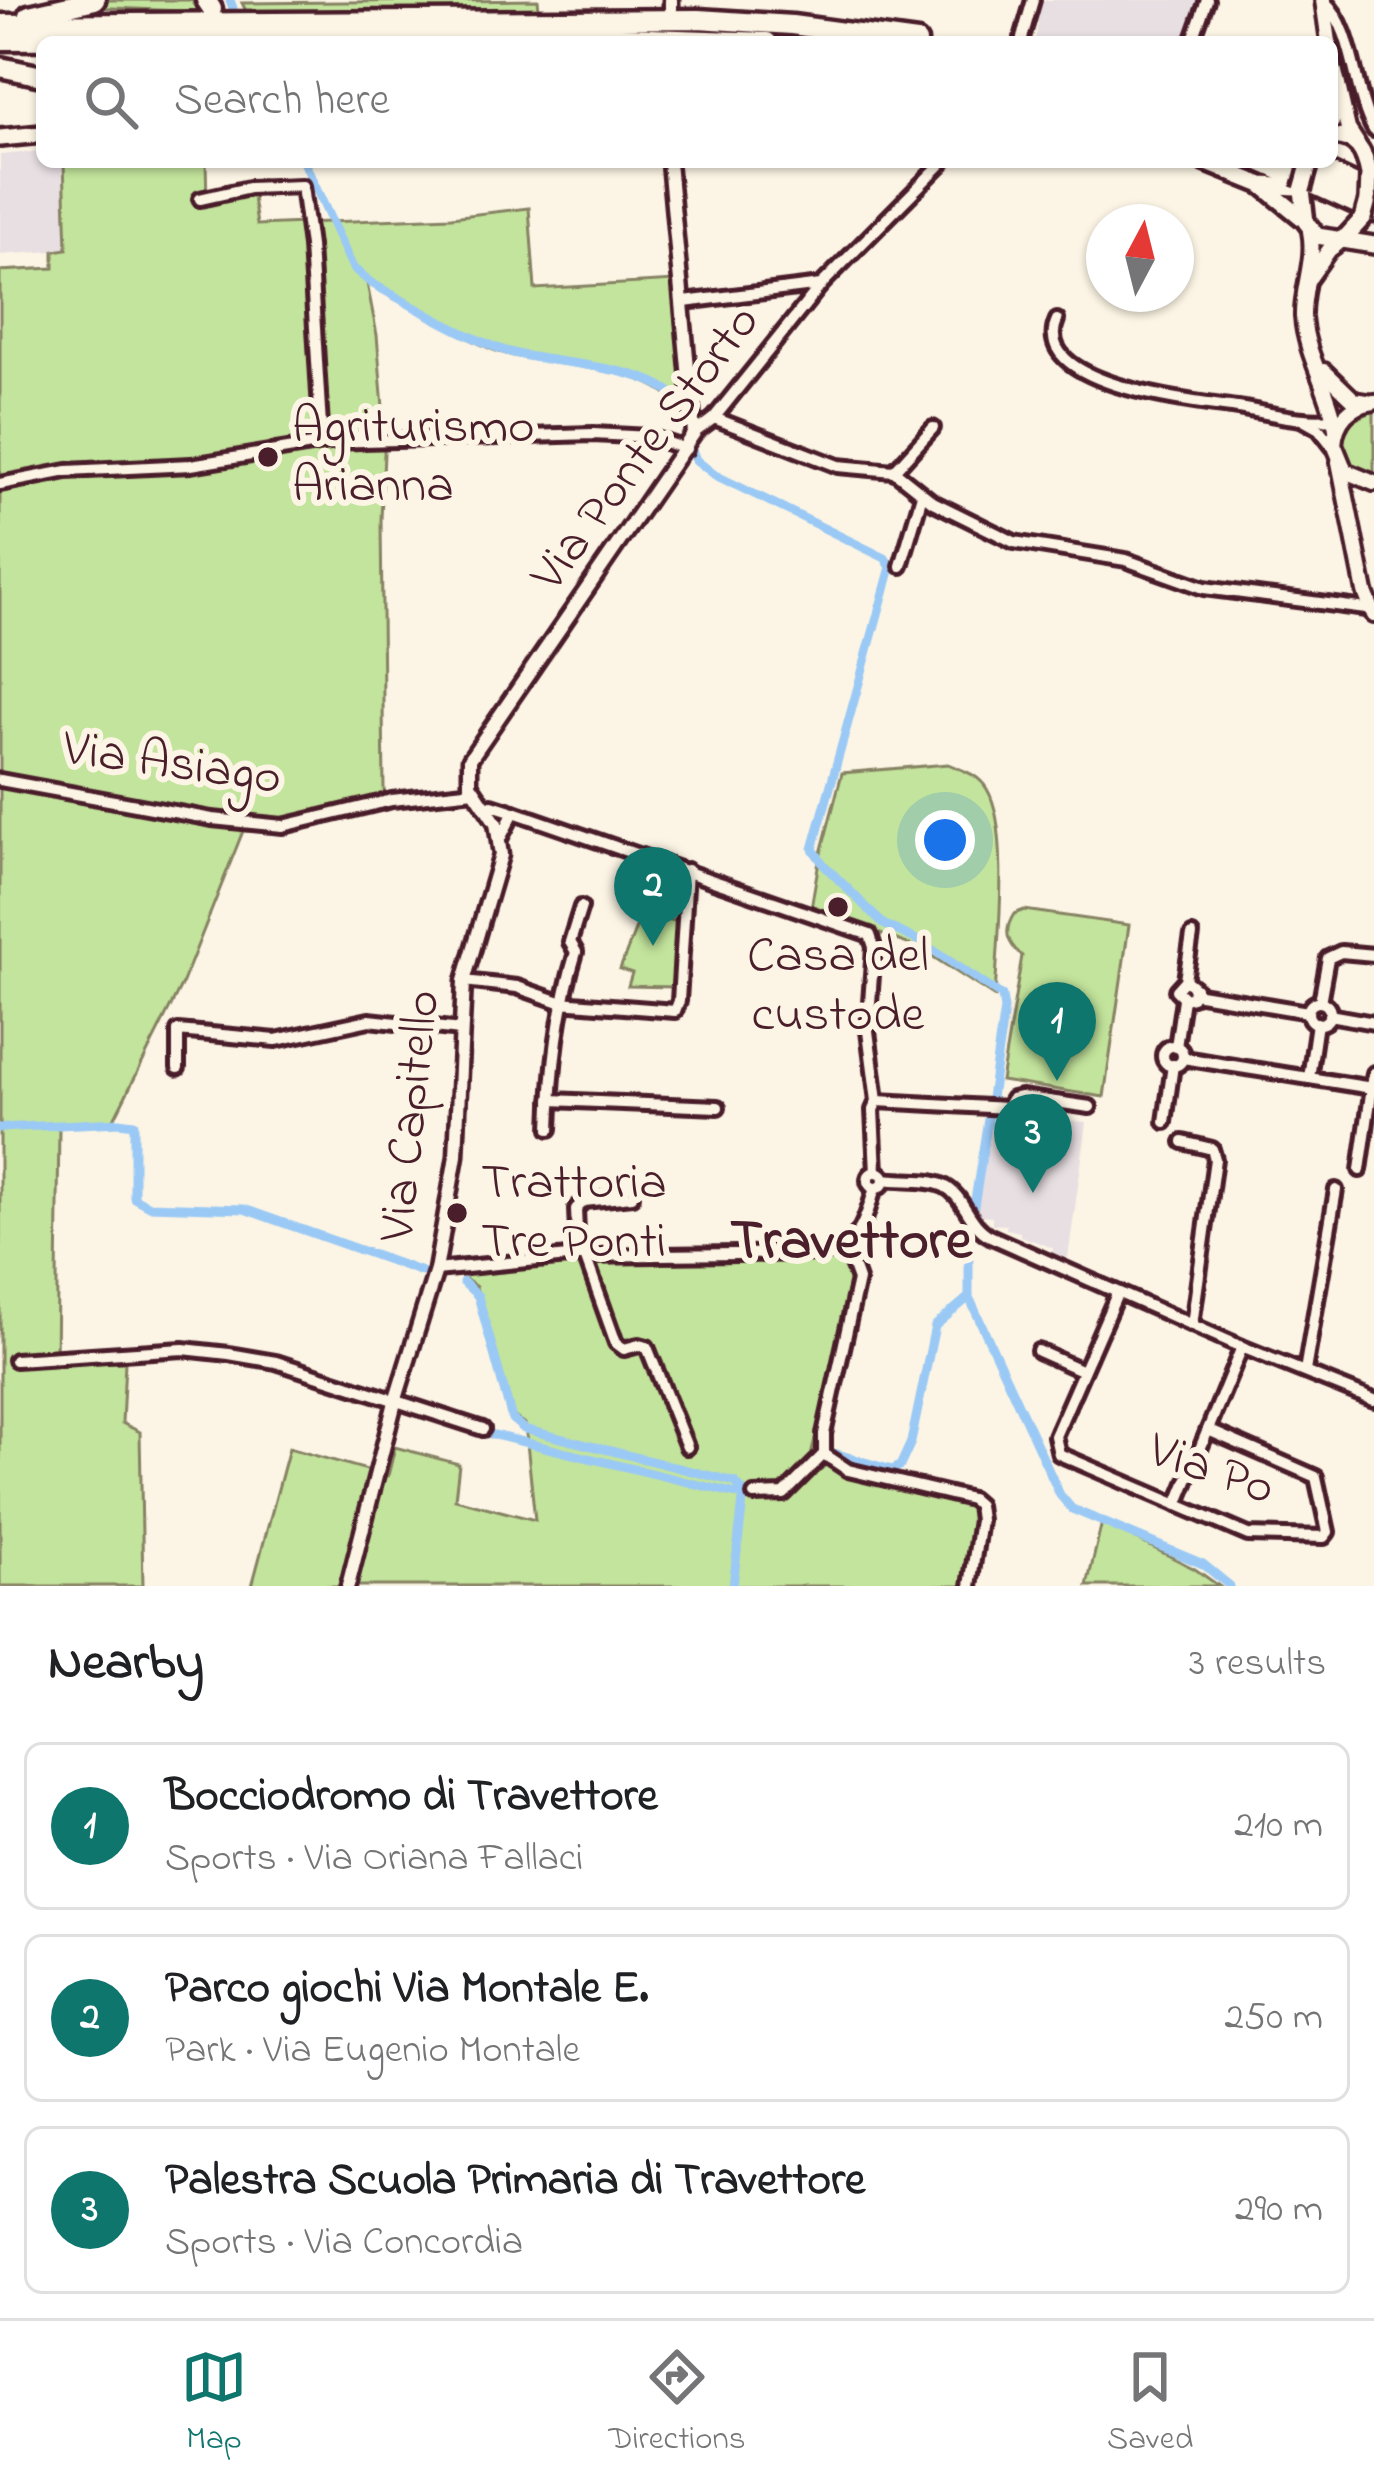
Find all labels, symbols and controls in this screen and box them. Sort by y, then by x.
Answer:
search box [36,36,1338,168]
icon: search [78,69,144,135]
text: Search here [174,69,390,135]
north arrow [1086,204,1194,312]
street label: Via Ponte Storto [513,290,780,609]
place label: Agriturismo Arianna [292,391,535,525]
marker: Agriturismo Arianna [255,444,281,470]
street label: Via Asiago [57,712,286,817]
your location [915,810,975,870]
pin: 2 [614,847,692,946]
marker: Casa del custode [825,894,851,920]
place label: Casa del custode [747,920,929,1054]
pin: 1 [1018,982,1096,1081]
street label: Via Capitello [361,987,462,1246]
pin: 3 [994,1094,1072,1193]
place label: Trattoria Tre Ponti [481,1147,667,1281]
marker: Trattoria Tre Ponti [444,1200,470,1226]
district label: Travettore [730,1202,973,1285]
street label: Via Po [1137,1414,1284,1527]
text: Nearby [48,1627,204,1702]
text: 3 results [1189,1636,1326,1693]
text: Bocciodromo di Travettore [165,1765,658,1831]
text: 1 [84,1798,96,1855]
text: 210 m [1234,1798,1323,1855]
text: Sports · Via Oriana Fallaci [165,1831,583,1888]
text: Parco giochi Via Montale E. [165,1957,648,2023]
text: 2 [80,1990,100,2047]
text: 250 m [1224,1990,1323,2047]
text: Park · Via Eugenio Montale [165,2023,580,2080]
text: Palestra Scuola Primaria di Travettore [165,2149,865,2215]
text: 3 [82,2182,98,2239]
text: 290 m [1235,2182,1323,2239]
text: Sports · Via Concordia [165,2215,523,2272]
tab: Map [181,2344,247,2464]
tab: Directions [608,2344,746,2464]
tab: Saved [1107,2344,1193,2464]

